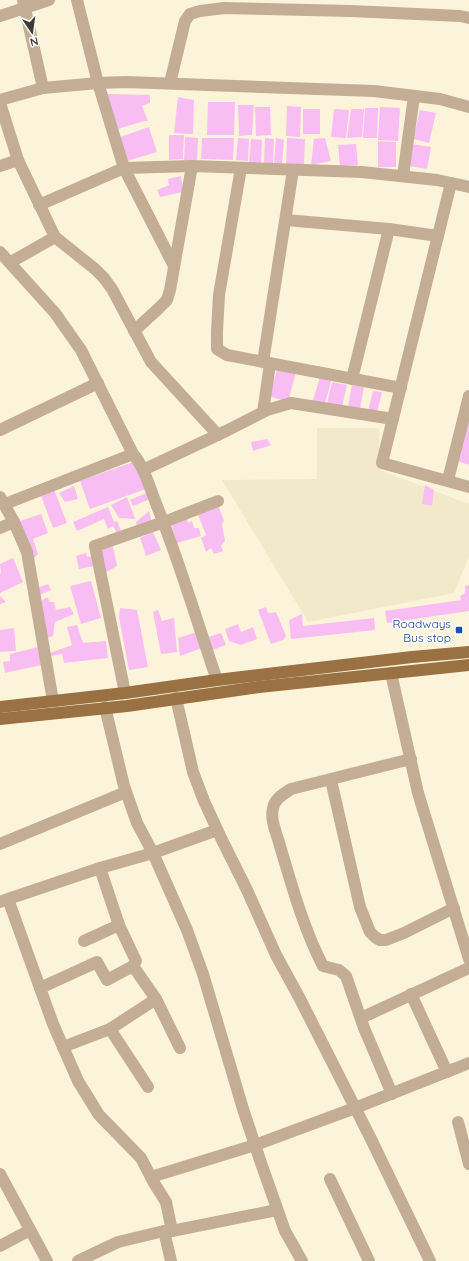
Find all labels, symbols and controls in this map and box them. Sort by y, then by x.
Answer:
north arrow [12,12,52,52]
text: N [29,34,40,49]
place label: Roadways Bus stop [393,616,451,645]
marker: Roadways Bus stop [454,625,464,635]

